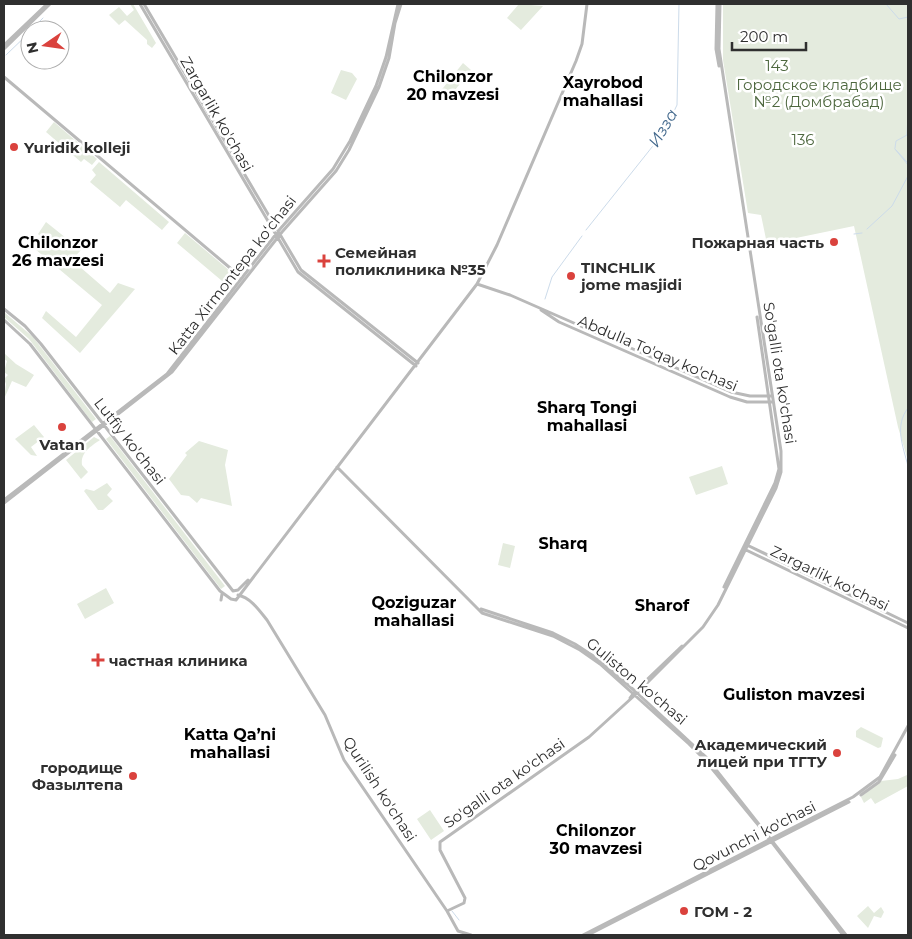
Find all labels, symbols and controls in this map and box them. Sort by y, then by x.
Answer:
north arrow [20,20,70,70]
scale bar [732,20,806,52]
text: 200 m [740,27,788,46]
text: N [22,40,42,55]
street label: Zargarlik ko'chasi [176,53,258,175]
park label: 143 [765,56,789,75]
district label: Chilonzor 20 mavzesi [407,67,499,104]
district label: Xayrobod mahallasi [563,73,643,110]
park label: Городское кладбище №2 (Домбрабад) [736,75,902,111]
water label: Изза [644,106,682,150]
park label: 136 [791,130,815,149]
place label: Yuridik kolleji [23,138,131,157]
marker: Yuridik kolleji [8,141,20,153]
street label: Katta Xirmontepa koʻchasi [164,192,300,358]
district label: Chilonzor 26 mavzesi [12,233,104,270]
place label: Пожарная часть [692,233,824,252]
marker: Пожарная часть [828,236,840,248]
place label: Семейная поликлиника №35 [335,243,486,279]
marker: Семейная поликлиника №35 [317,254,331,268]
place label: TINCHLIK jome masjidi [579,258,682,294]
marker: TINCHLIK jome masjidi [565,270,577,282]
street label: So'galli ota ko'chasi [759,301,801,445]
street label: Abdulla To'qay ko'chasi [575,311,741,395]
street label: Lutfiy ko'chasi [90,394,170,488]
district label: Sharq Tongi mahallasi [537,398,637,435]
marker: Vatan [56,421,68,433]
place label: Vatan [38,435,85,454]
district label: Sharq [539,534,587,553]
street label: Zargarlik ko'chasi [768,541,892,615]
district label: Qoziguzar mahallasi [371,593,457,630]
district label: Sharof [635,596,690,615]
street label: Guliston ko'chasi [583,633,691,729]
place label: частная клиника [109,651,247,670]
marker: частная клиника [91,653,105,667]
district label: Guliston mavzesi [723,685,865,704]
district label: Katta Qaʼni mahallasi [184,725,276,762]
street label: Qurilish ko'chasi [339,733,421,845]
street label: So'galli ota ko'chasi [440,734,568,832]
place label: Академический лицей при ТГТУ [694,735,827,771]
marker: Академический лицей при ТГТУ [831,747,843,759]
place label: городище Фазылтепа [32,758,123,794]
marker: городище Фазылтепа [127,770,139,782]
street label: Qovunchi ko'chasi [689,797,819,875]
district label: Chilonzor 30 mavzesi [549,821,642,858]
place label: ГОМ - 2 [694,902,752,921]
marker: ГОМ - 2 [678,905,690,917]

